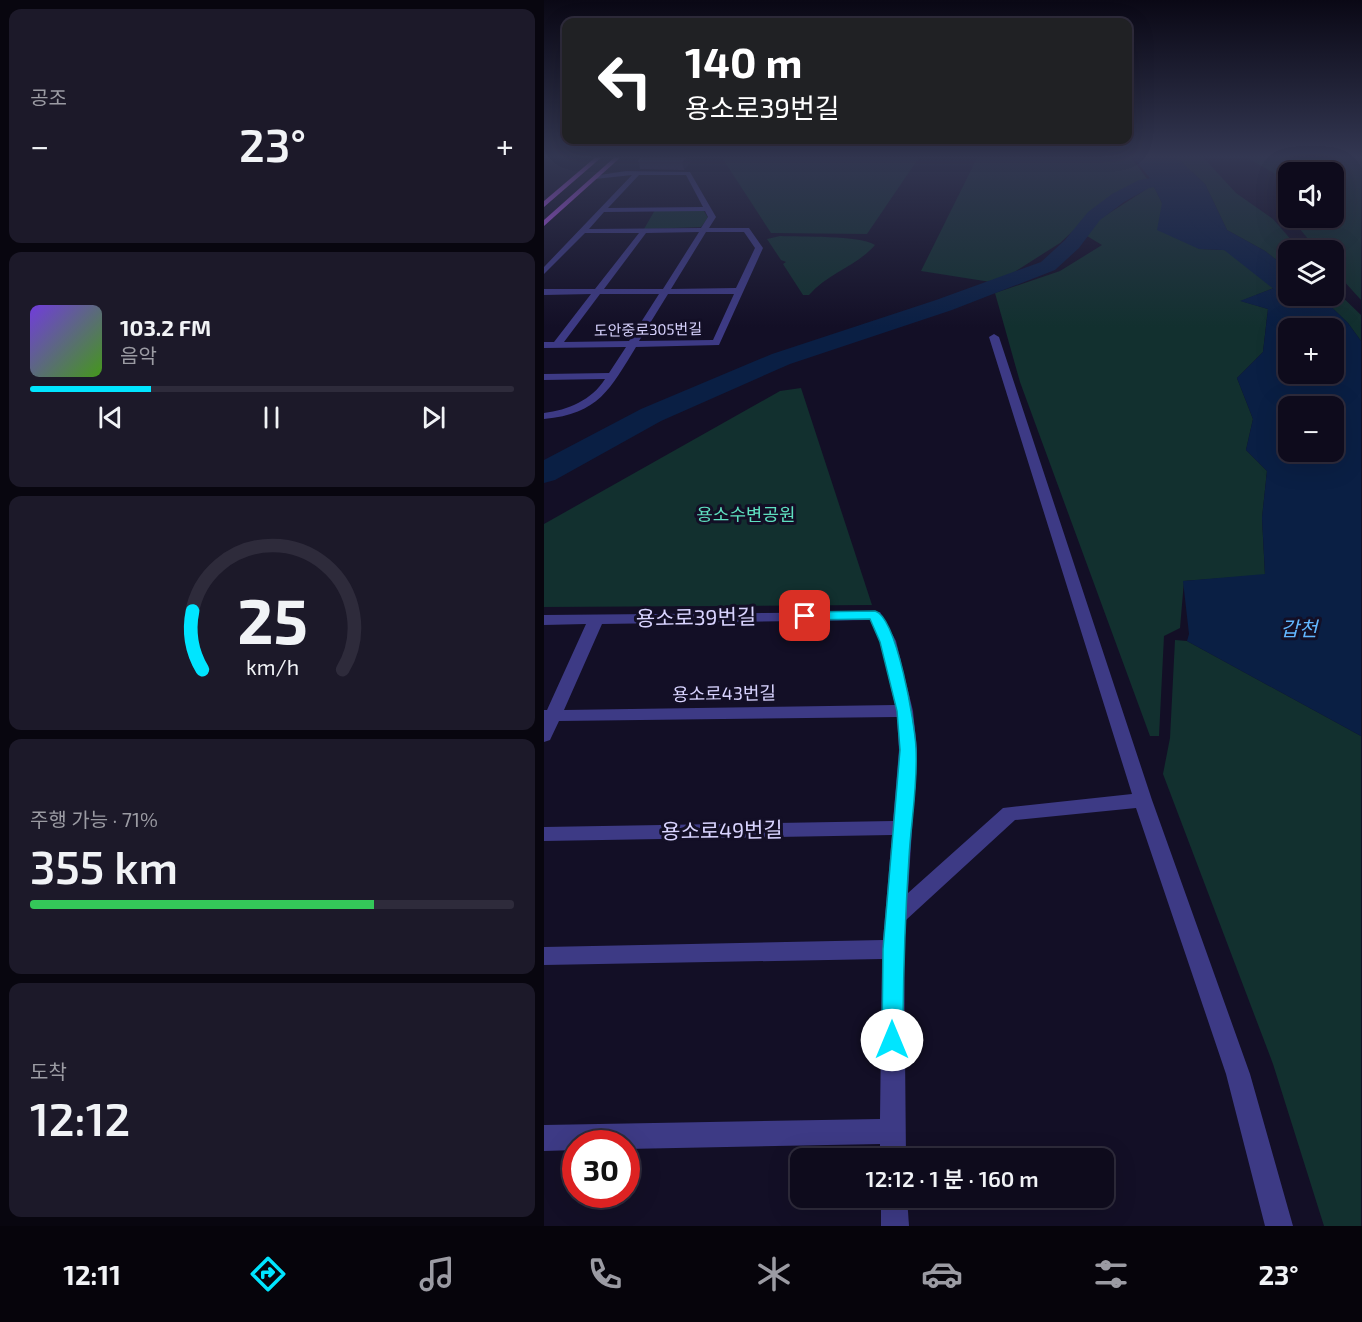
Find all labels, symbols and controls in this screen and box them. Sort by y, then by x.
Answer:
text: 140 m [685,36,802,86]
icon: left [586,42,664,120]
text: 공조 [30,85,67,109]
text: 용소로39번길 [685,91,840,123]
text: 23° [239,117,306,171]
text: − [30,125,49,165]
text: + [496,125,514,165]
map controls [1278,162,1344,462]
button: sound [1278,162,1344,228]
button: layers [1278,240,1344,306]
text: 103.2 FM [120,314,211,340]
button: + [1278,318,1344,384]
street label: 도안중로305번길 [594,319,702,339]
text: 음악 [120,343,157,367]
button: − [1278,396,1344,462]
icon: previous [94,401,127,434]
icon: pause [255,401,288,434]
icon: next [417,401,450,434]
park label: 용소수변공원 [696,503,796,525]
text: 25 [237,582,307,657]
pin [779,590,830,641]
icon: arrive [788,599,821,632]
street label: 용소로39번길 [636,603,756,630]
water label: 갑천 [1281,616,1320,640]
text: km/h [245,654,299,679]
street label: 용소로43번길 [672,681,776,705]
text: 주행 가능 · 71% [30,807,158,831]
street label: 용소로49번길 [661,816,783,843]
text: 355 km [30,839,178,893]
position arrow [860,1008,924,1072]
text: 도착 [30,1059,67,1083]
text: 12:12 [30,1091,130,1145]
speed limit sign: 30 [562,1130,640,1208]
text: 12:12 · 1 분 · 160 m [865,1165,1039,1191]
icon: directions [247,1253,289,1295]
icon: music [416,1253,458,1295]
icon: phone [584,1253,626,1295]
icon: climate [753,1253,795,1295]
icon: car [921,1253,963,1295]
icon: filters [1090,1253,1132,1295]
text: 12:11 [63,1258,121,1290]
text: 23° [1258,1258,1299,1290]

